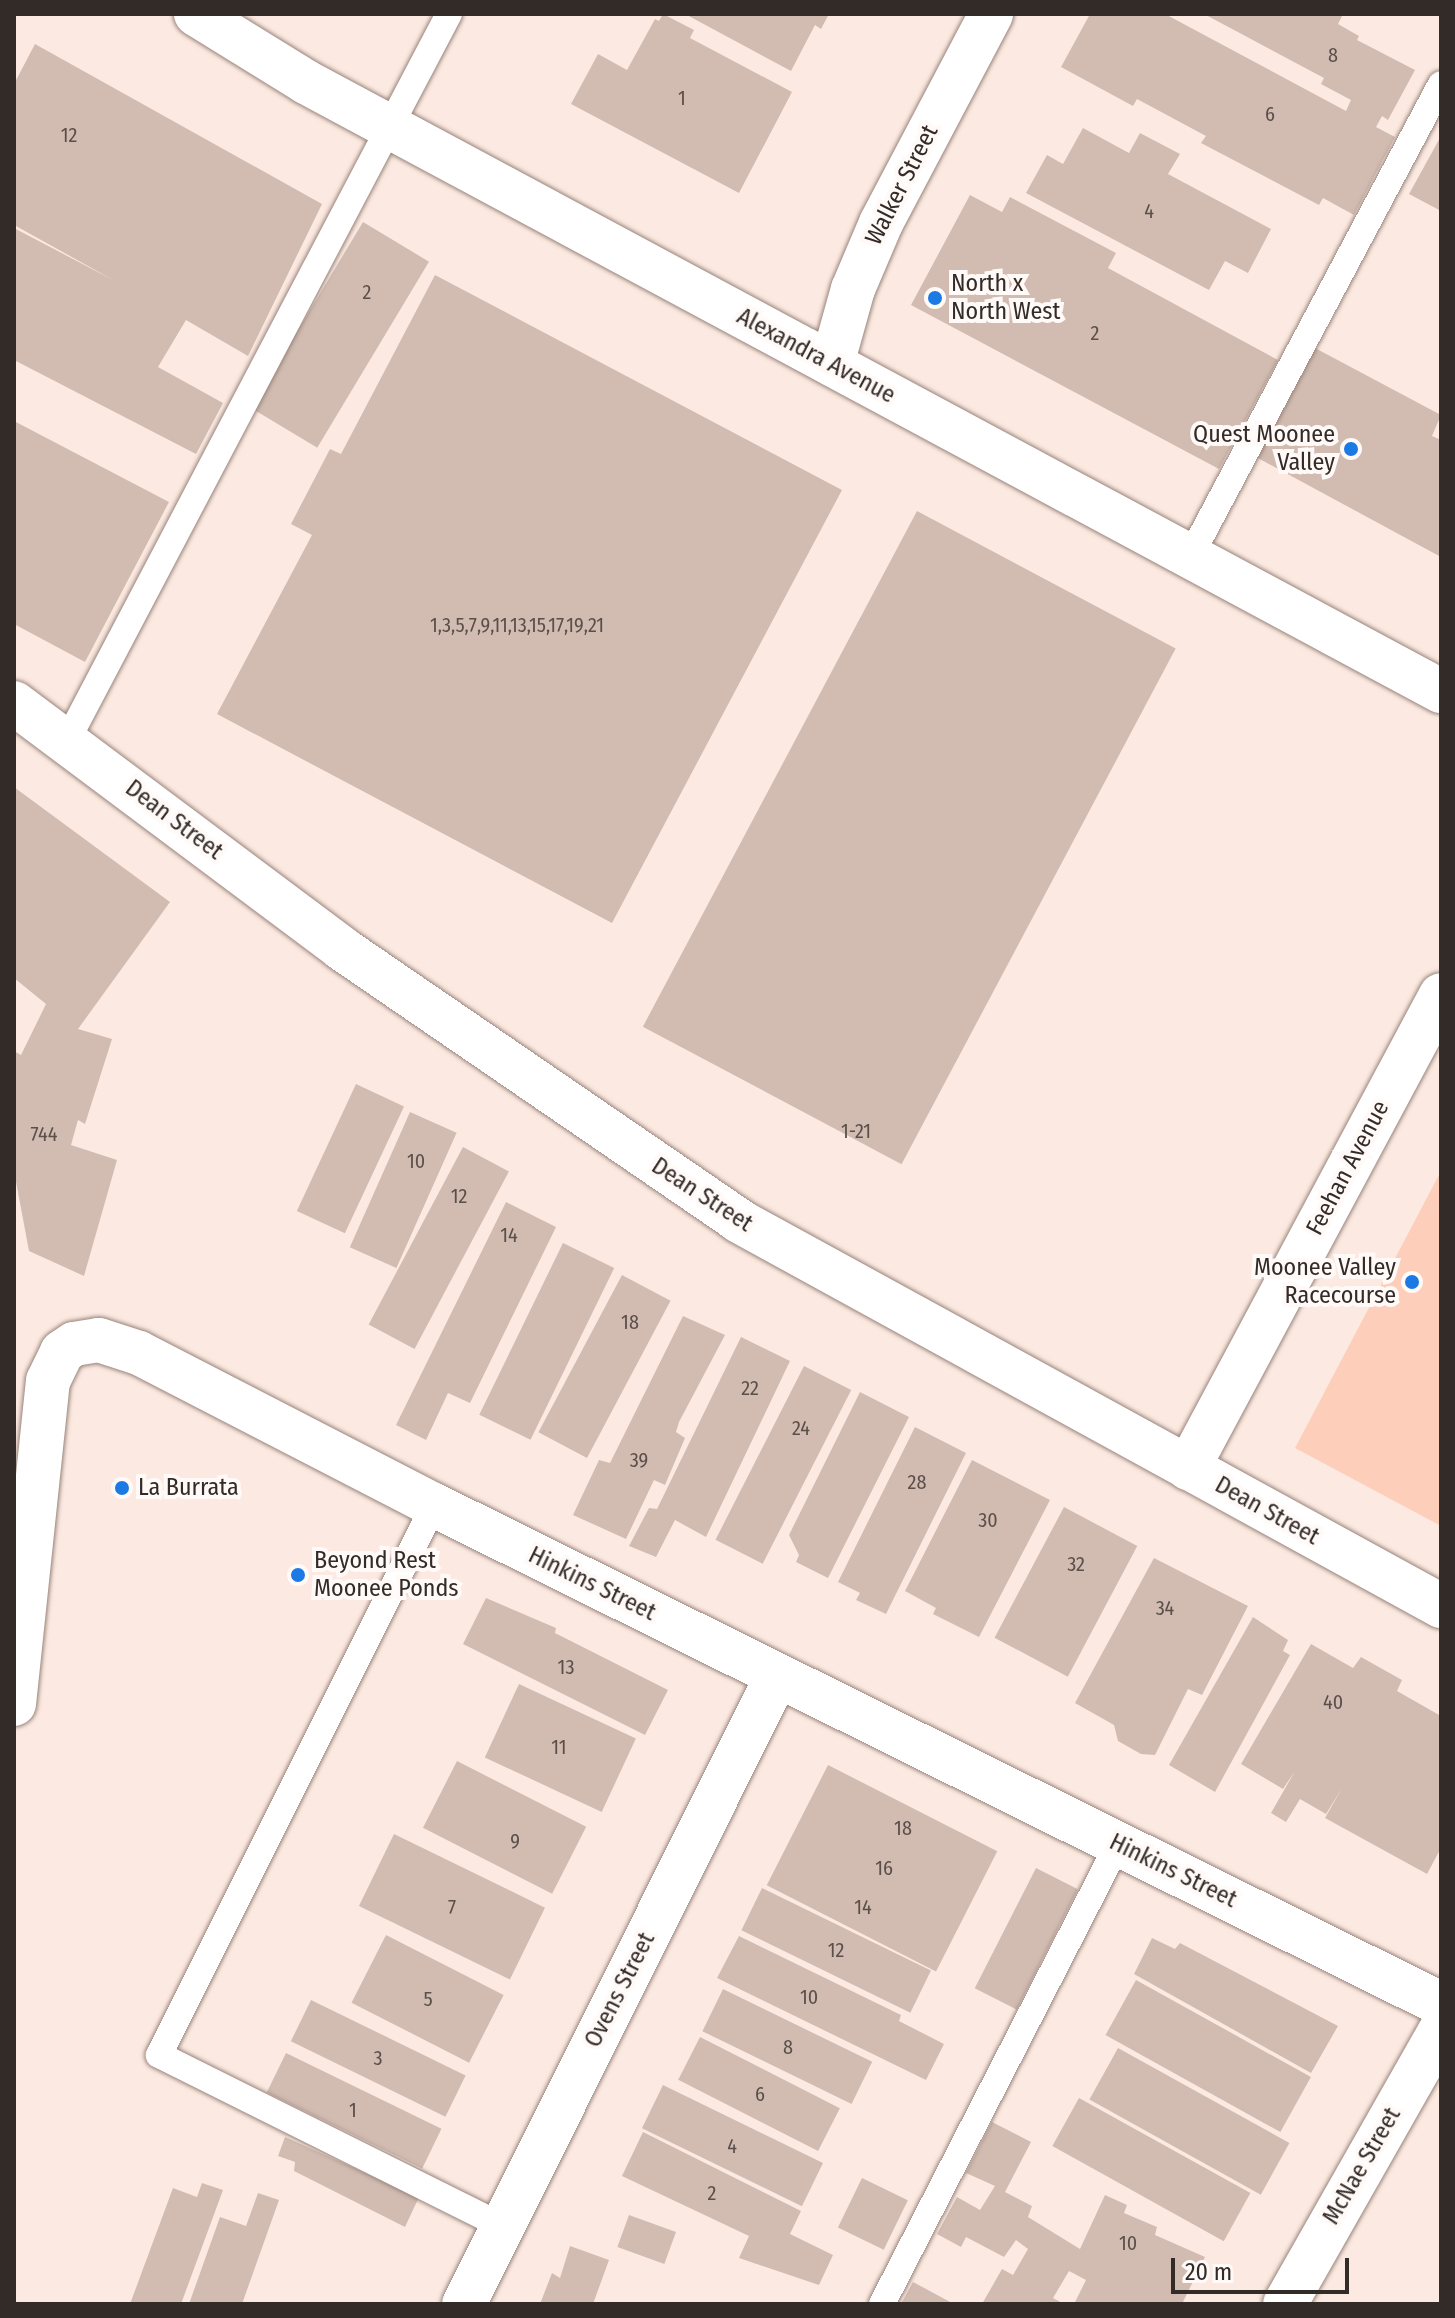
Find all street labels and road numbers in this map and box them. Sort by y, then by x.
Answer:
street label: Walker Street [859,120,945,250]
street label: Alexandra Avenue [732,302,900,410]
street label: Dean Street [120,774,228,866]
street label: Feehan Avenue [1300,1096,1396,1240]
street label: Dean Street [646,1152,758,1238]
street label: Dean Street [1210,1471,1324,1551]
street label: Hinkins Street [524,1541,660,1627]
street label: Hinkins Street [1105,1828,1241,1914]
street label: Ovens Street [579,1928,661,2052]
street label: McNae Street [1317,2102,1407,2230]

